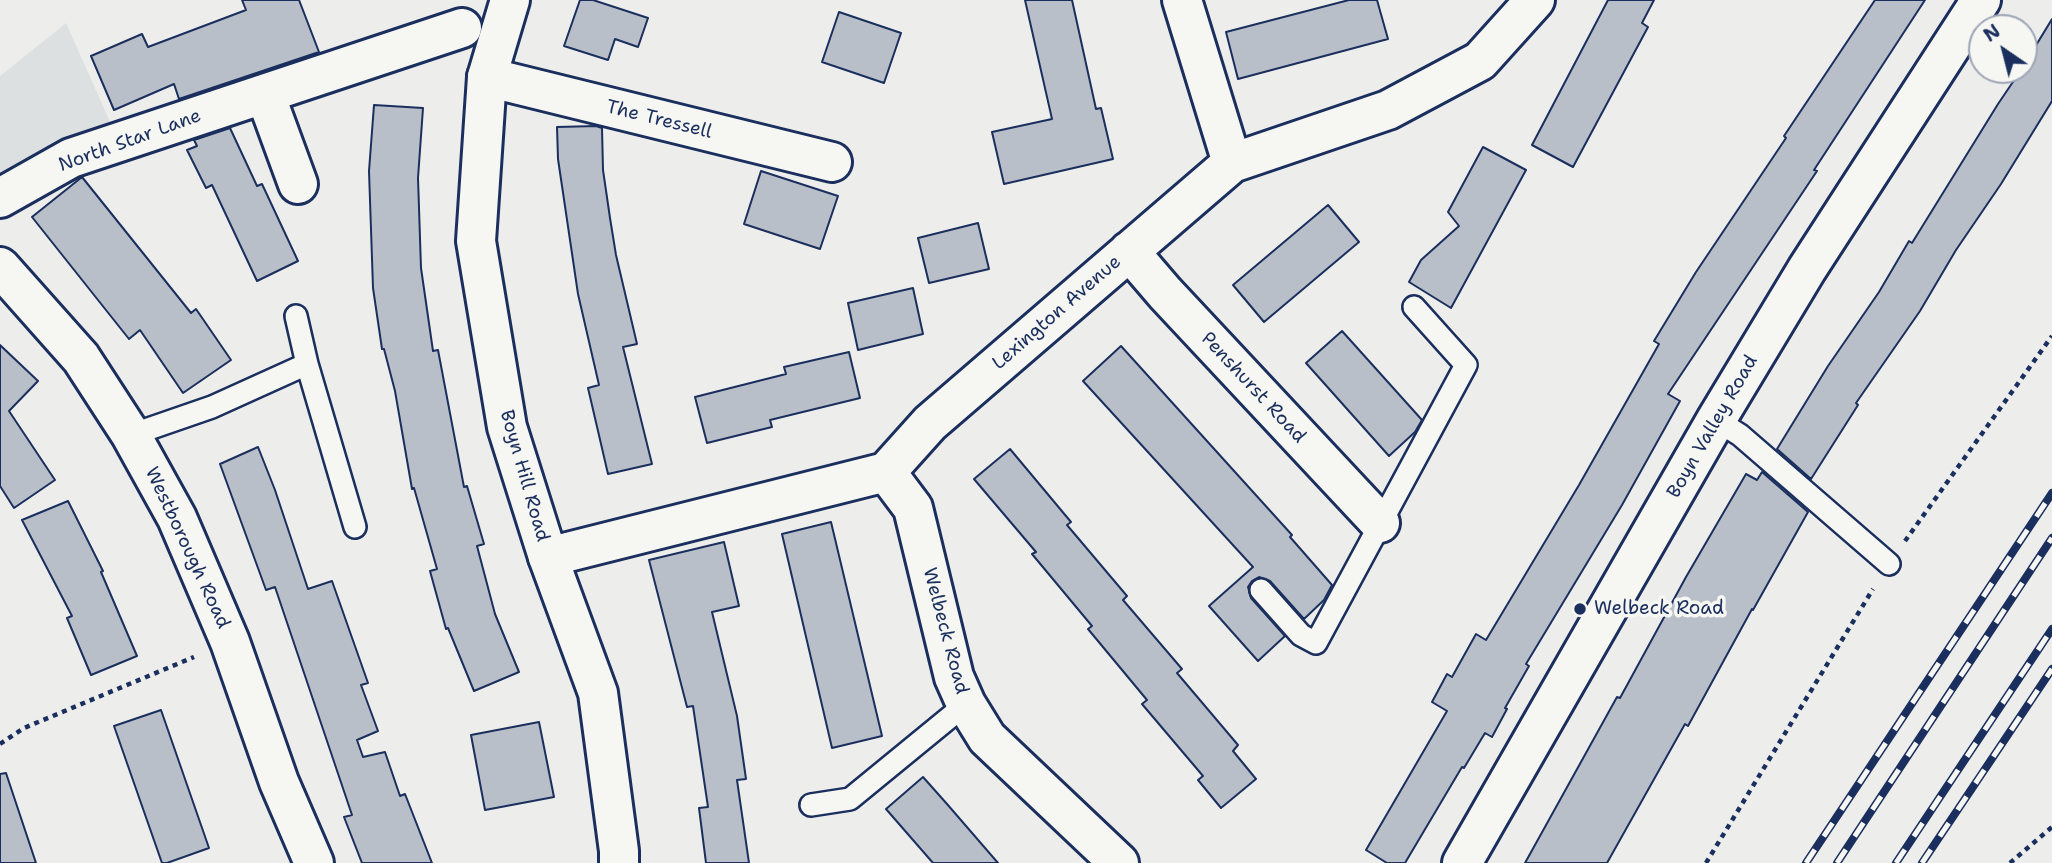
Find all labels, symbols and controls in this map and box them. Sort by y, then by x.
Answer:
north arrow [1968,14,2038,84]
text: N [1978,18,2005,48]
street label: The Tressell [604,96,714,144]
street label: North Star Lane [56,105,204,177]
street label: Lexington Avenue [988,251,1126,375]
street label: Penshurst Road [1196,328,1310,448]
street label: Boyn Valley Road [1663,351,1763,503]
street label: Boyn Hill Road [494,408,554,544]
street label: Westborough Road [140,463,234,633]
street label: Welbeck Road [917,565,973,697]
place label: Welbeck Road [1594,598,1724,620]
marker: Welbeck Road [1572,601,1588,617]

